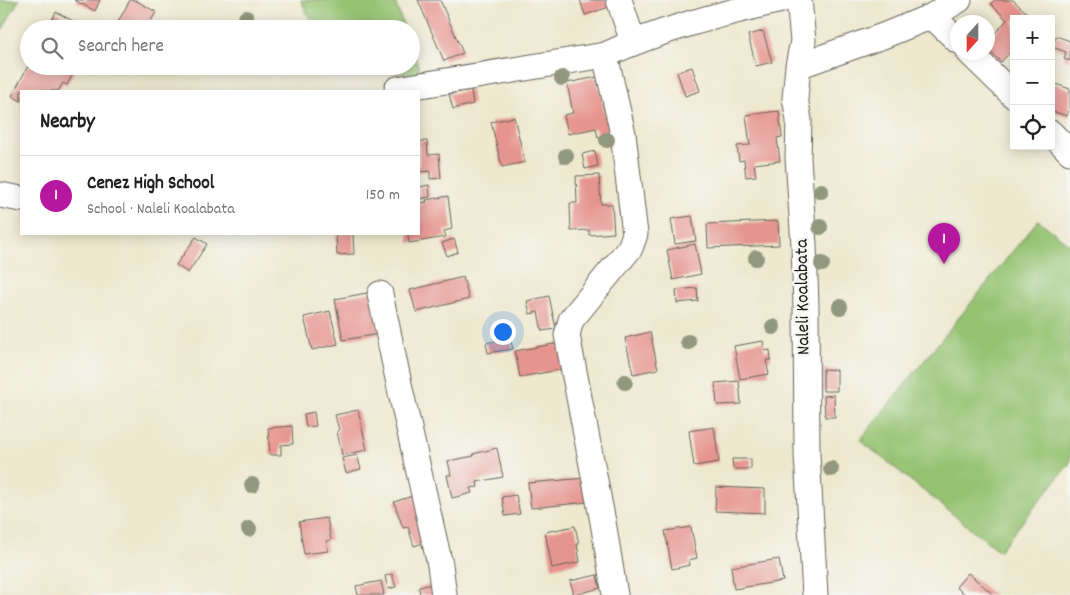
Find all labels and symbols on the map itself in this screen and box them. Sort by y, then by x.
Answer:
north arrow [950,15,995,60]
pin: 1 [928,223,960,264]
street label: Naleli Koalabata [789,238,819,355]
your location [490,319,516,345]

